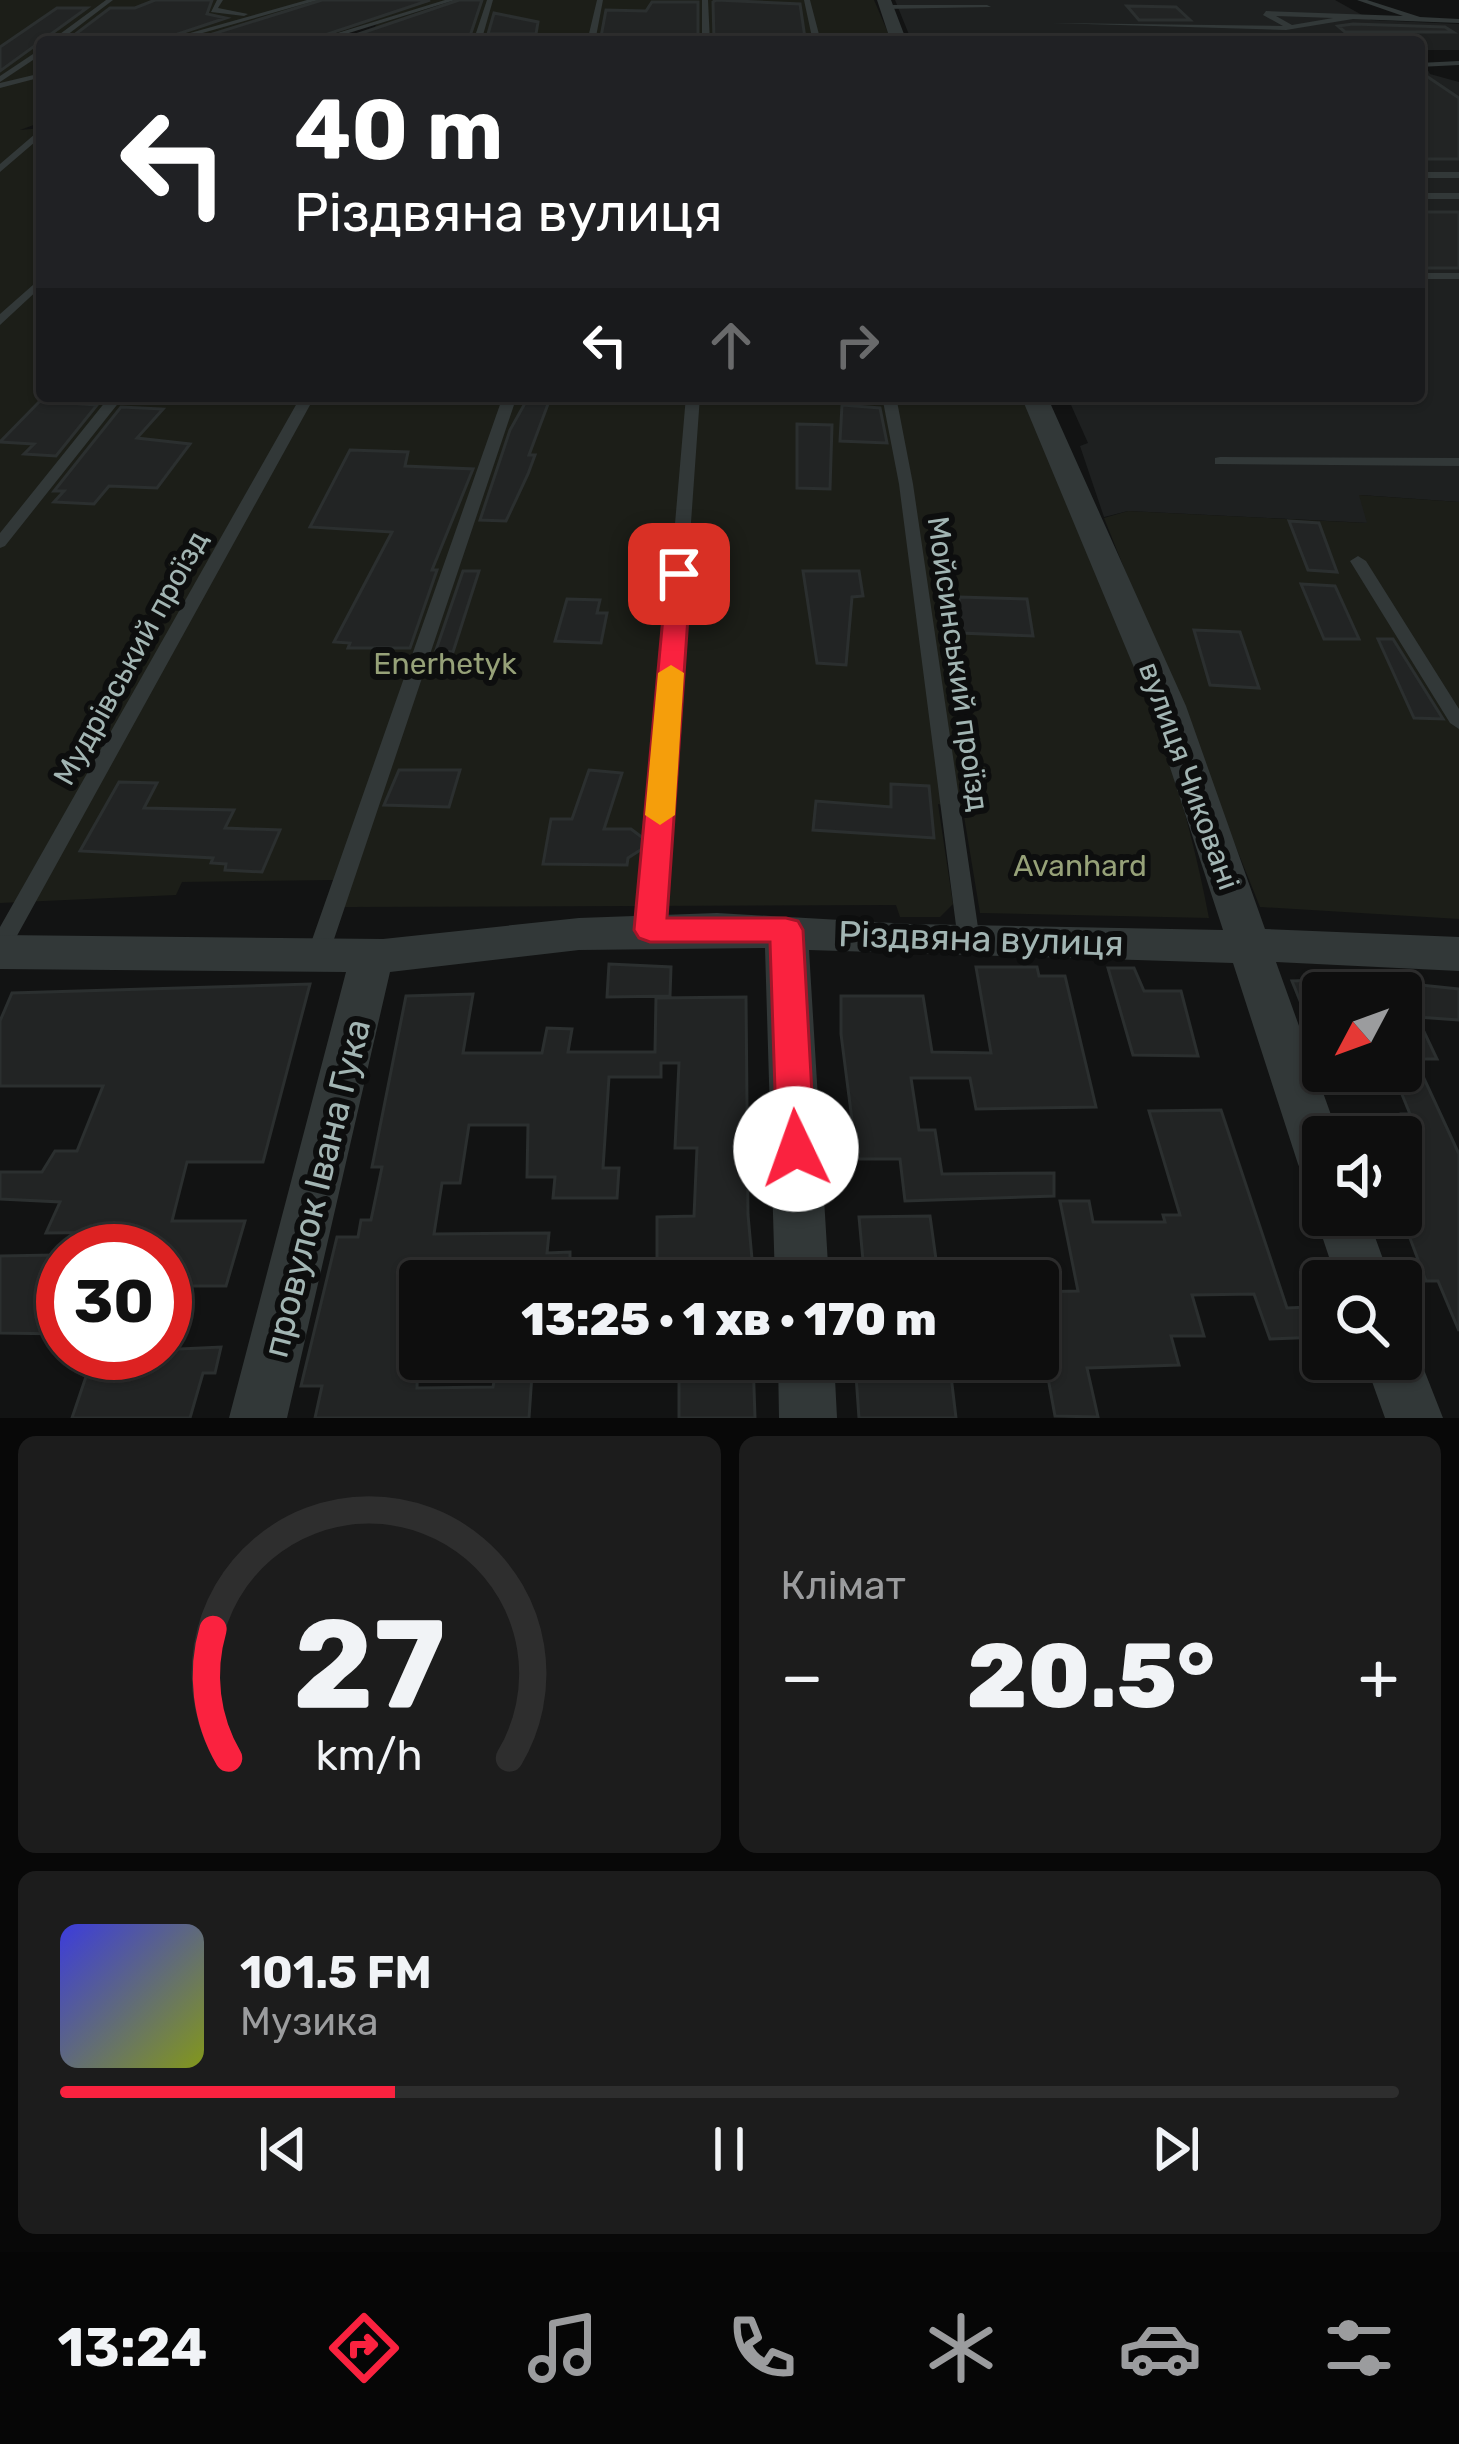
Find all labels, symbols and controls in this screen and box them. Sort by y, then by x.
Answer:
text: 40 m [294,80,503,180]
icon: left [96,84,252,240]
text: Різдвяна вулиця [294,181,723,245]
icon: left [572,312,638,378]
icon: ahead [698,312,764,378]
icon: right [824,312,890,378]
street label: Мойсинський проїзд [919,514,997,814]
pin [628,523,730,625]
street label: Мудрівський проїзд [46,525,216,791]
icon: arrive [646,541,712,607]
park label: Enerhetyk [373,646,517,682]
street label: вулиця Чиковані [1131,657,1247,895]
park label: Avanhard [1013,848,1147,884]
street label: Різдвяна вулиця [837,912,1125,965]
north arrow [1302,972,1422,1092]
map controls [1302,972,1422,1380]
street label: провулок Івана Гука [254,1014,379,1362]
position arrow [733,1086,859,1212]
button: sound [1302,1116,1422,1236]
speed limit sign: 30 [36,1224,192,1380]
button: search [1302,1260,1422,1380]
text: 13:25 · 1 хв · 170 m [521,1293,937,1346]
text: Клімат [781,1563,906,1609]
text: 27 [293,1590,446,1738]
text: 20.5° [967,1623,1215,1730]
text: − [781,1637,823,1716]
text: + [1358,1637,1399,1716]
text: km/h [316,1729,423,1780]
text: 101.5 FM [240,1946,432,1999]
text: Музика [240,1999,379,2045]
icon: previous [250,2116,316,2182]
icon: pause [696,2116,762,2182]
icon: next [1143,2116,1209,2182]
icon: directions [322,2306,406,2390]
icon: music [521,2306,605,2390]
icon: phone [720,2306,804,2390]
icon: climate [919,2306,1003,2390]
icon: car [1118,2306,1202,2390]
icon: filters [1317,2306,1401,2390]
text: 13:24 [58,2316,207,2380]

